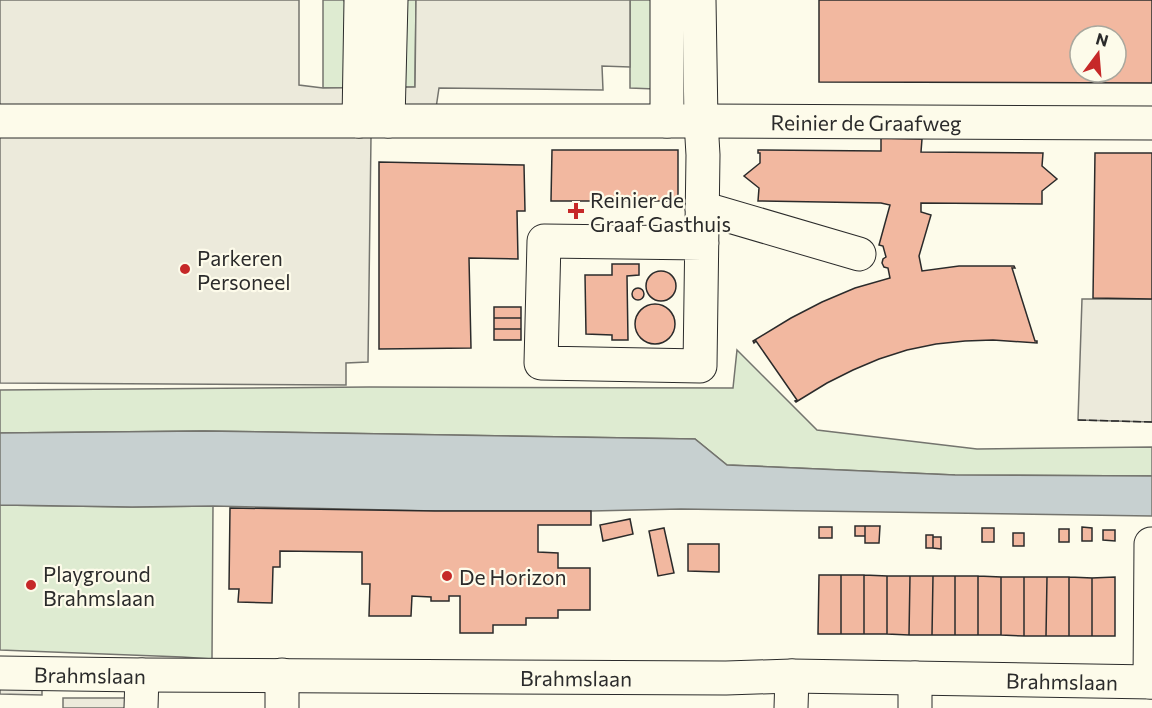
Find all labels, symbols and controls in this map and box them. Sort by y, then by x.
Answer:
north arrow [1068,24,1128,84]
text: N [1094,28,1111,50]
street label: Reinier de Graafweg [771,109,961,135]
place label: Reinier de Graaf Gasthuis [590,187,731,236]
marker: Reinier de Graaf Gasthuis [567,202,585,220]
place label: Parkeren Personeel [197,245,291,294]
marker: Parkeren Personeel [178,262,192,276]
place label: Playground Brahmslaan [43,561,155,610]
place label: De Horizon [459,564,567,589]
marker: De Horizon [440,569,454,583]
marker: Playground Brahmslaan [24,578,38,592]
street label: Brahmslaan [34,661,146,688]
street label: Brahmslaan [520,664,632,690]
street label: Brahmslaan [1006,667,1118,694]

